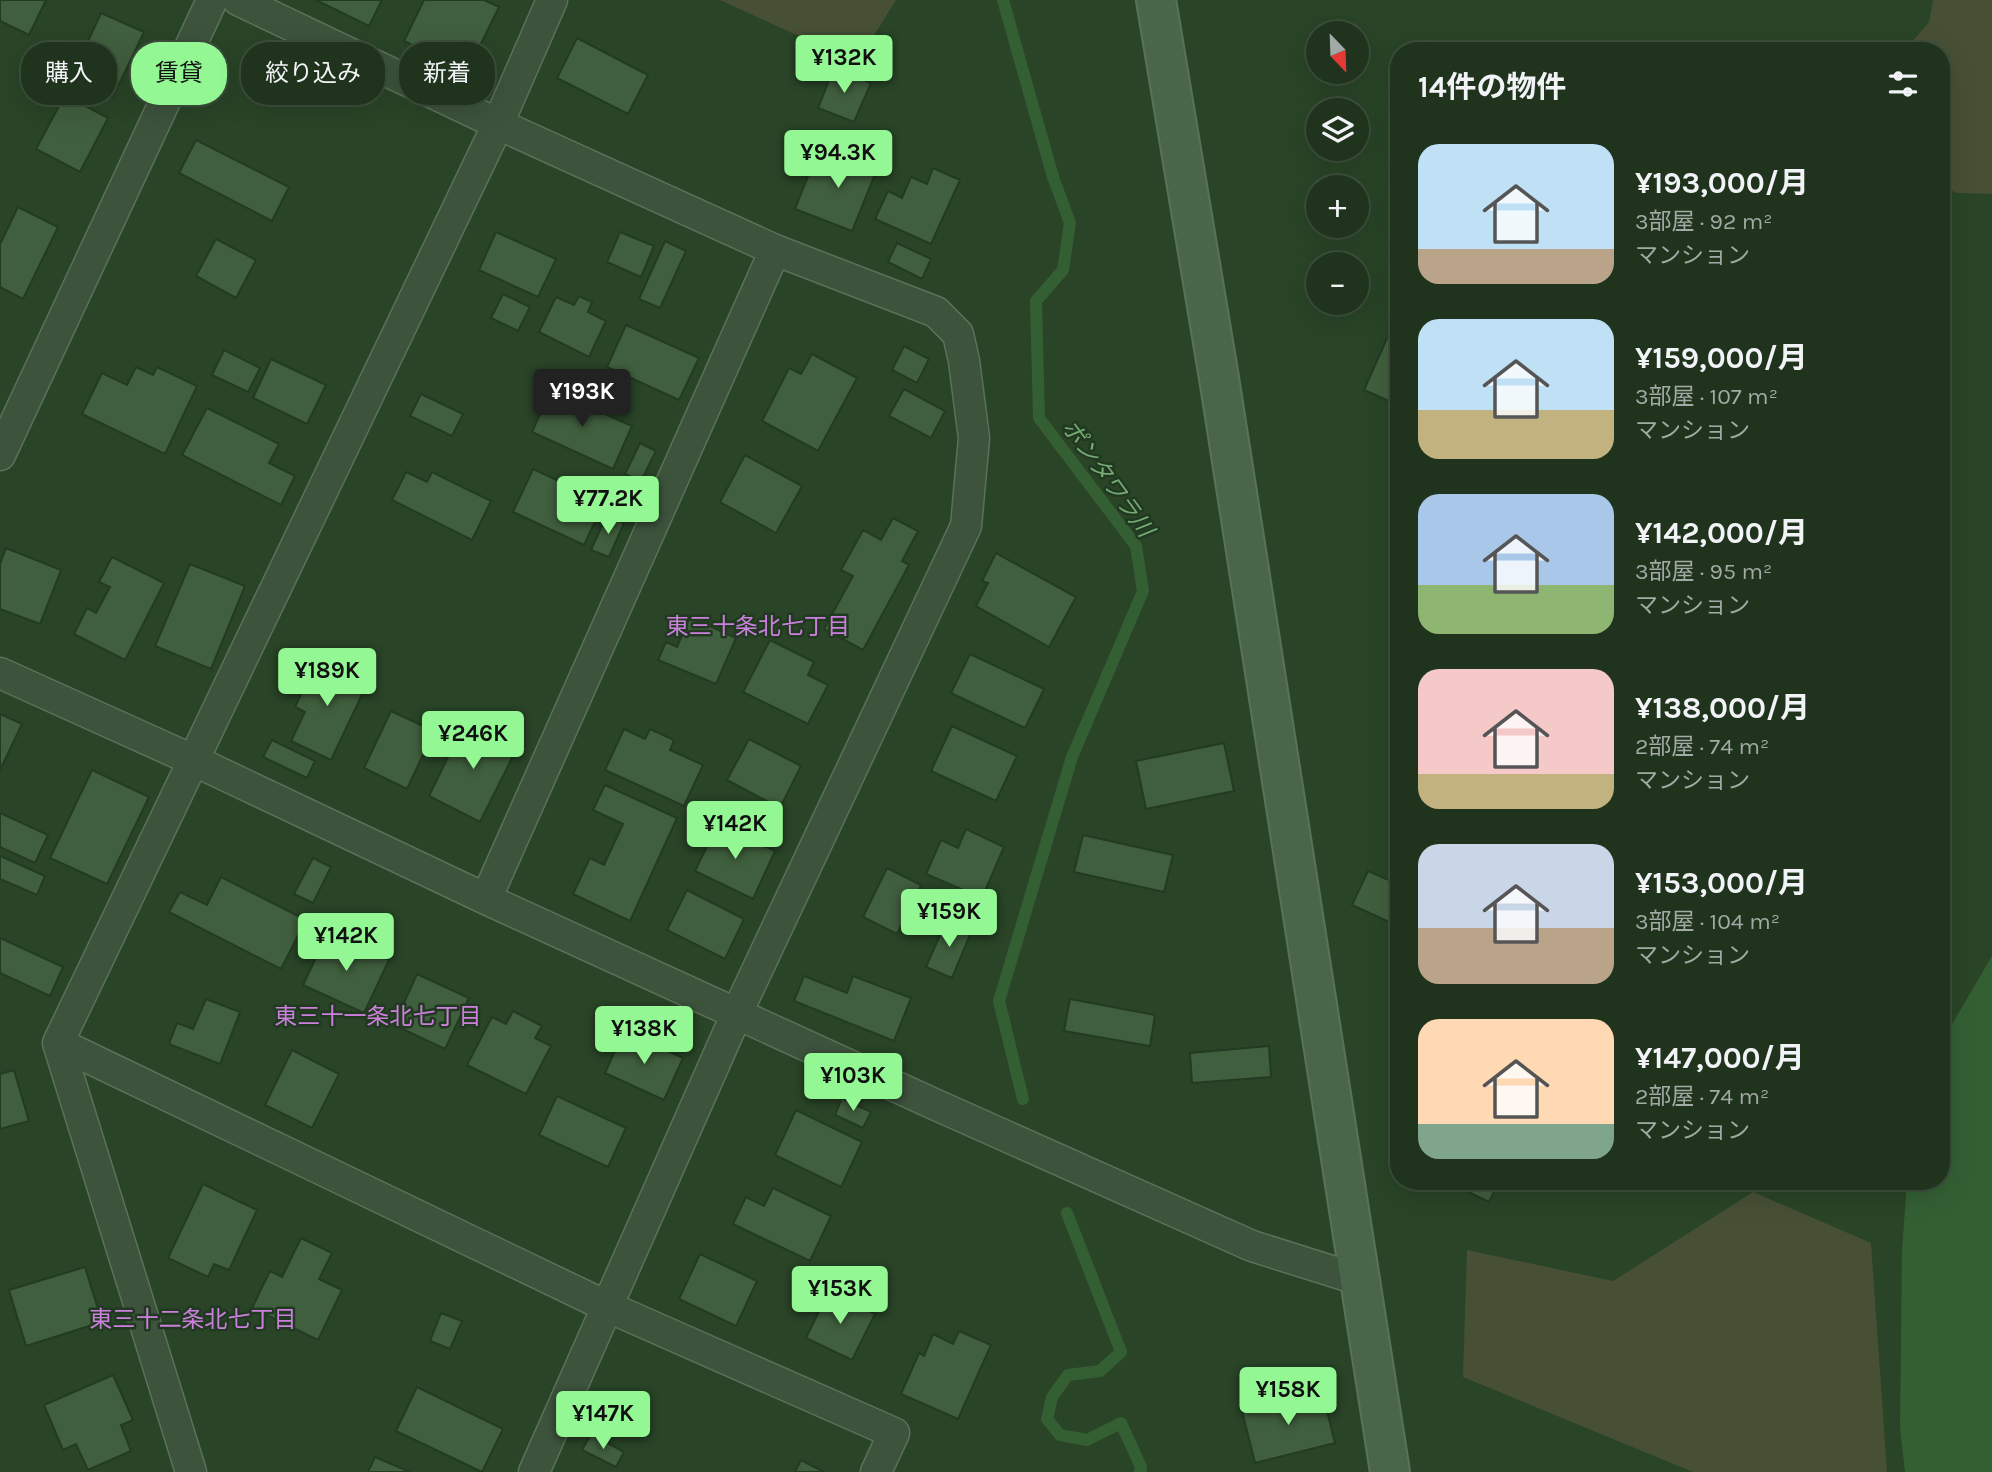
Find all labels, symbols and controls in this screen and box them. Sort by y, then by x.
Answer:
north arrow [1306,21,1368,84]
map controls [1306,21,1369,315]
pin: ¥132K [795,36,893,95]
chip: 購入 [21,42,117,105]
chip: 賃貸 [131,42,227,105]
chip: 絞り込み [241,42,385,105]
chip: 新着 [399,42,495,105]
text: ¥132K [812,44,876,71]
icon: filters [1884,65,1922,103]
text: 14件の物件 [1418,69,1567,105]
button: layers [1306,98,1369,161]
pin: ¥94.3K [781,130,895,190]
text: ¥94.3K [800,139,876,166]
text: ¥193,000/月 [1635,165,1809,201]
icon: home [1474,172,1558,256]
button: + [1306,175,1369,238]
text: 3部屋 · 92 m² [1635,208,1772,235]
text: マンション [1635,242,1750,269]
button: − [1306,252,1369,315]
text: ¥159,000/月 [1635,340,1808,376]
icon: home [1474,347,1558,431]
pin: ¥193K [533,370,631,429]
text: ¥193K [549,378,615,405]
text: 3部屋 · 107 m² [1635,383,1778,410]
water label: ポンタワラ川 [1056,415,1161,544]
text: マンション [1635,417,1750,444]
pin: ¥77.2K [551,476,665,536]
text: ¥77.2K [573,485,643,512]
text: ¥142,000/月 [1635,515,1808,551]
icon: home [1474,522,1558,606]
text: 3部屋 · 95 m² [1635,558,1772,585]
text: マンション [1635,592,1750,619]
district label: 東三十条北七丁目 [666,613,850,640]
pin: ¥189K [278,648,376,708]
text: ¥189K [294,657,360,684]
text: ¥138,000/月 [1635,690,1810,726]
icon: home [1474,697,1558,781]
pin: ¥246K [424,712,522,771]
text: ¥246K [438,720,508,747]
text: 2部屋 · 74 m² [1635,733,1769,760]
text: マンション [1635,767,1750,794]
pin: ¥142K [686,802,784,861]
text: ¥142K [703,810,767,837]
text: ¥153,000/月 [1635,865,1808,901]
icon: home [1474,872,1558,956]
pin: ¥159K [900,890,998,949]
text: ¥159K [917,898,981,925]
text: 3部屋 · 104 m² [1635,908,1780,935]
pin: ¥142K [297,914,395,973]
text: ¥142K [314,922,378,949]
text: マンション [1635,942,1750,969]
district label: 東三十一条北七丁目 [275,1003,482,1030]
pin: ¥138K [595,1006,693,1066]
text: ¥138K [611,1015,677,1042]
text: ¥147,000/月 [1635,1040,1805,1076]
icon: home [1474,1047,1558,1131]
pin: ¥103K [804,1054,902,1113]
text: ¥103K [820,1062,886,1089]
text: 2部屋 · 74 m² [1635,1083,1769,1110]
text: マンション [1635,1117,1750,1144]
pin: ¥153K [791,1266,889,1326]
text: ¥153K [808,1275,872,1302]
district label: 東三十二条北七丁目 [90,1306,297,1333]
pin: ¥158K [1239,1368,1337,1427]
text: ¥158K [1256,1376,1321,1403]
pin: ¥147K [554,1392,652,1451]
text: ¥147K [572,1400,634,1427]

